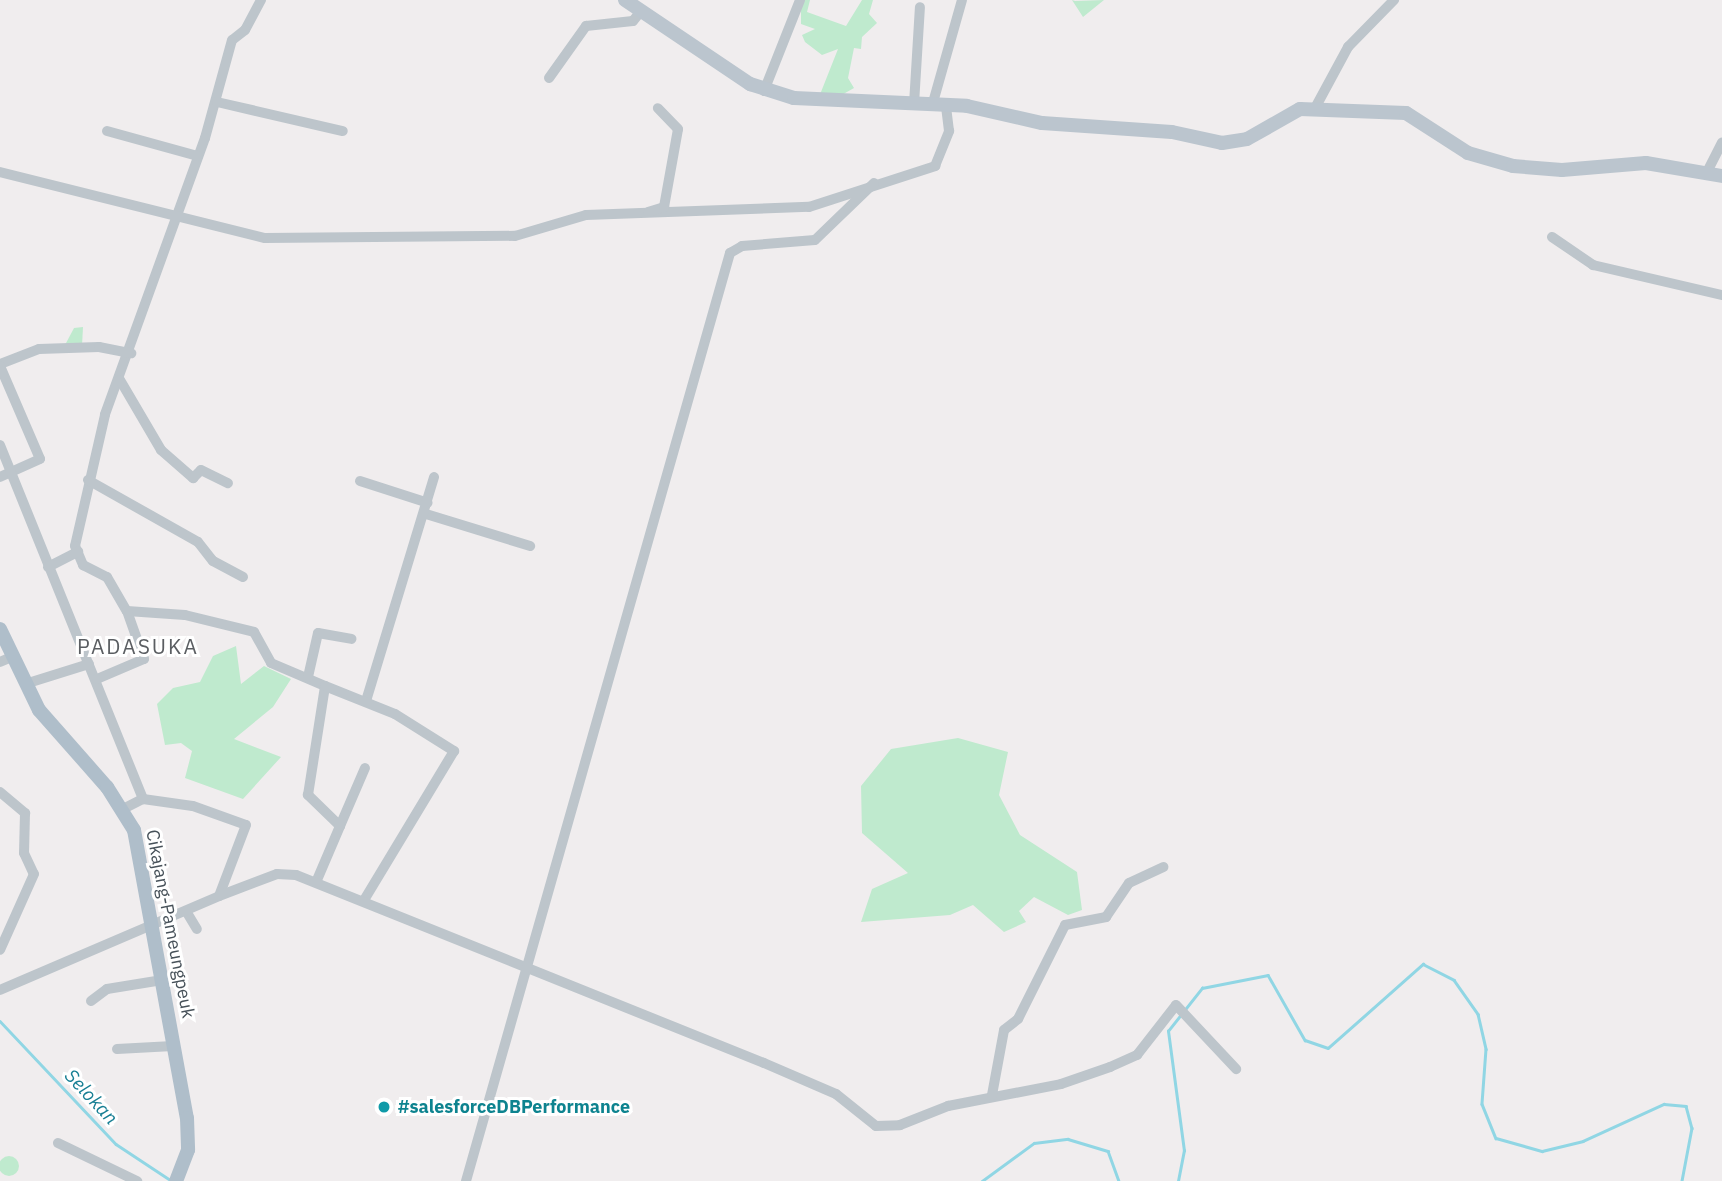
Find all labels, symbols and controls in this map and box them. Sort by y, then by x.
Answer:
district label: PADASUKA [78,633,198,659]
street label: Cikajang-Pameungpeuk [141,828,199,1020]
water label: Selokan [60,1065,122,1129]
place label: #salesforceDBPerformance [398,1096,630,1118]
marker: #salesforceDBPerformance [376,1099,392,1115]

